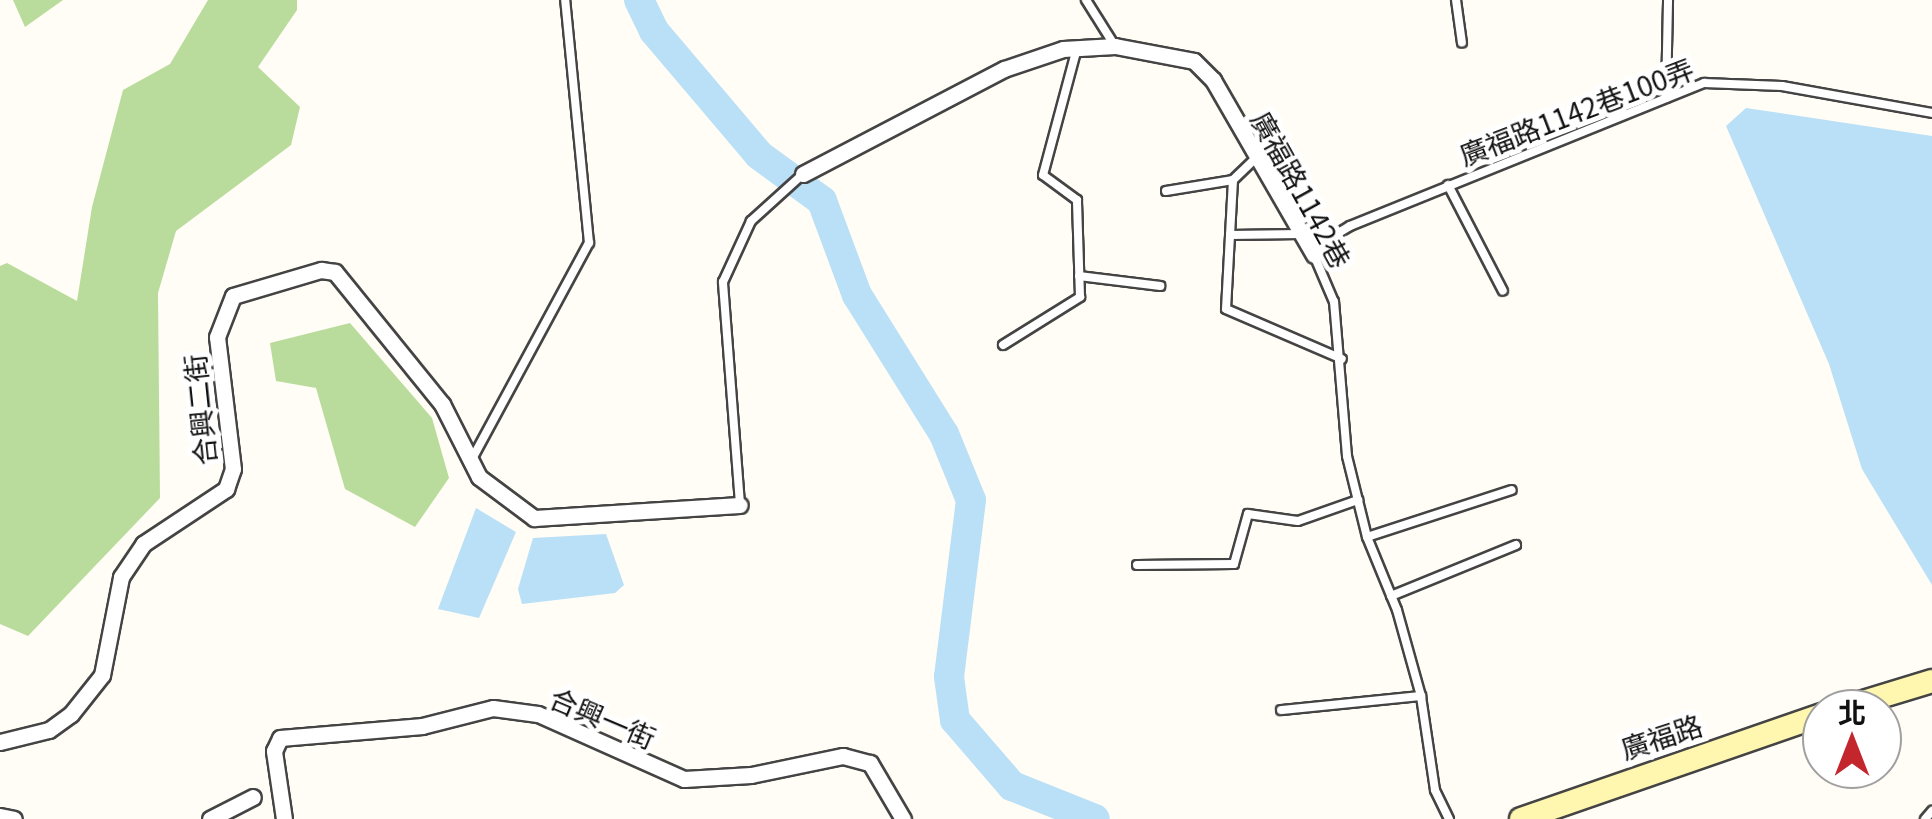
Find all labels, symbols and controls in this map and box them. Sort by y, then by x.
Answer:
street label: 廣福路1142巷100弄 [1454,51,1698,171]
street label: 廣福路1142巷 [1245,105,1359,273]
street label: 合興二街 [176,353,222,467]
street label: 合興一街 [545,680,661,754]
north arrow [1802,689,1902,789]
text: 北 [1838,691,1866,731]
street label: 廣福路 [1616,707,1706,765]

